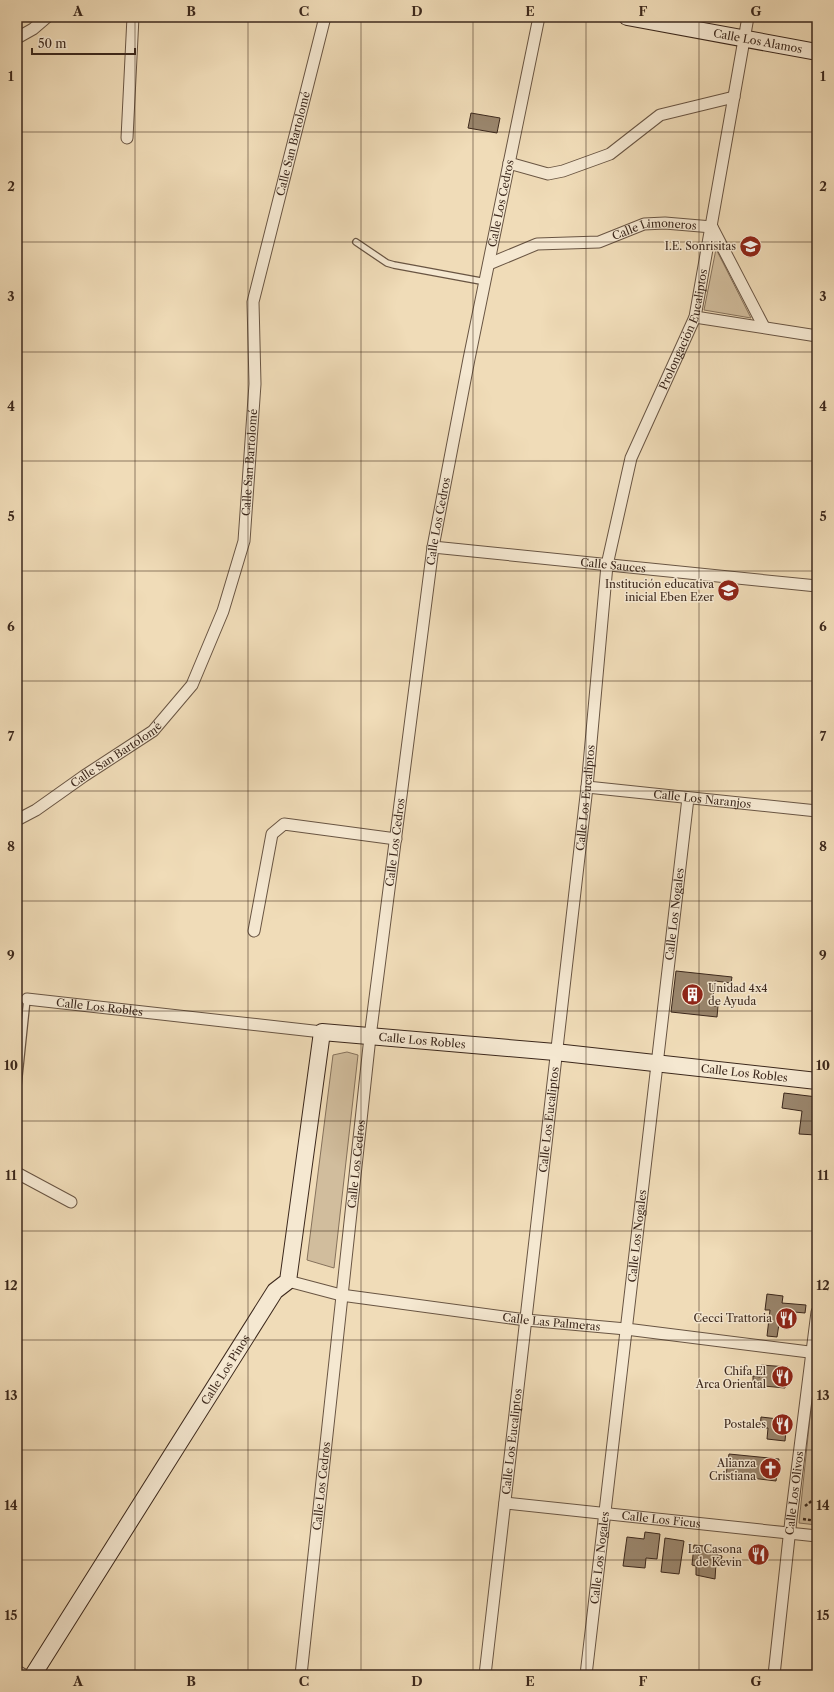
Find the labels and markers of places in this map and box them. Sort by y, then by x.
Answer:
school or university icon: I.E. Sonrisitas [738,233,764,259]
place label: I.E. Sonrisitas [665,239,736,253]
place label: Institución educativa inicial Eben Ezer [605,577,714,604]
school or university icon: Institución educativa inicial Eben Ezer [716,577,742,603]
building icon: Unidad 4x4 de Ayuda [680,981,706,1007]
place label: Unidad 4x4 de Ayuda [708,981,768,1008]
restaurant icon: Cecci Trattoria [774,1305,800,1331]
place label: Cecci Trattoria [694,1311,772,1325]
place label: Chifa El Arca Oriental [695,1364,767,1391]
restaurant icon: Chifa El Arca Oriental [769,1364,795,1390]
restaurant icon: Postales [769,1411,795,1437]
place label: Postales [724,1417,766,1431]
place label: Alianza Cristiana [709,1456,756,1483]
church icon: Alianza Cristiana [758,1456,784,1482]
place label: La Casona de Kevin [688,1542,742,1569]
restaurant icon: La Casona de Kevin [745,1542,771,1568]

